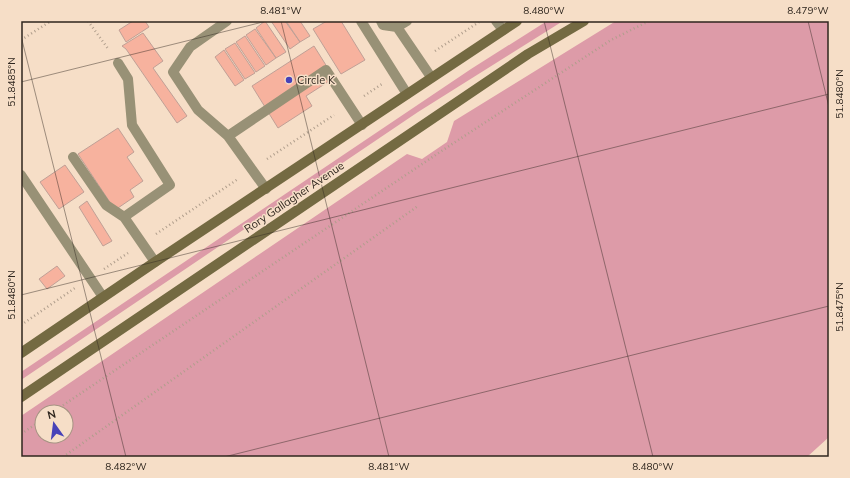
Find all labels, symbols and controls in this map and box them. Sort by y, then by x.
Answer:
text: 8.481°W [260,4,302,17]
text: 8.480°W [523,4,565,17]
text: 8.479°W [787,4,829,17]
text: 51.8485°N [5,57,18,107]
text: 51.8480°N [833,69,846,119]
place label: Circle K [297,73,336,87]
marker: Circle K [284,75,294,85]
street label: Rory Gallagher Avenue [241,158,347,236]
text: 51.8480°N [5,270,18,320]
text: 51.8475°N [833,282,846,332]
north arrow [34,404,74,444]
text: N [46,406,57,422]
text: 8.482°W [105,460,147,473]
text: 8.481°W [368,460,410,473]
text: 8.480°W [632,460,674,473]

